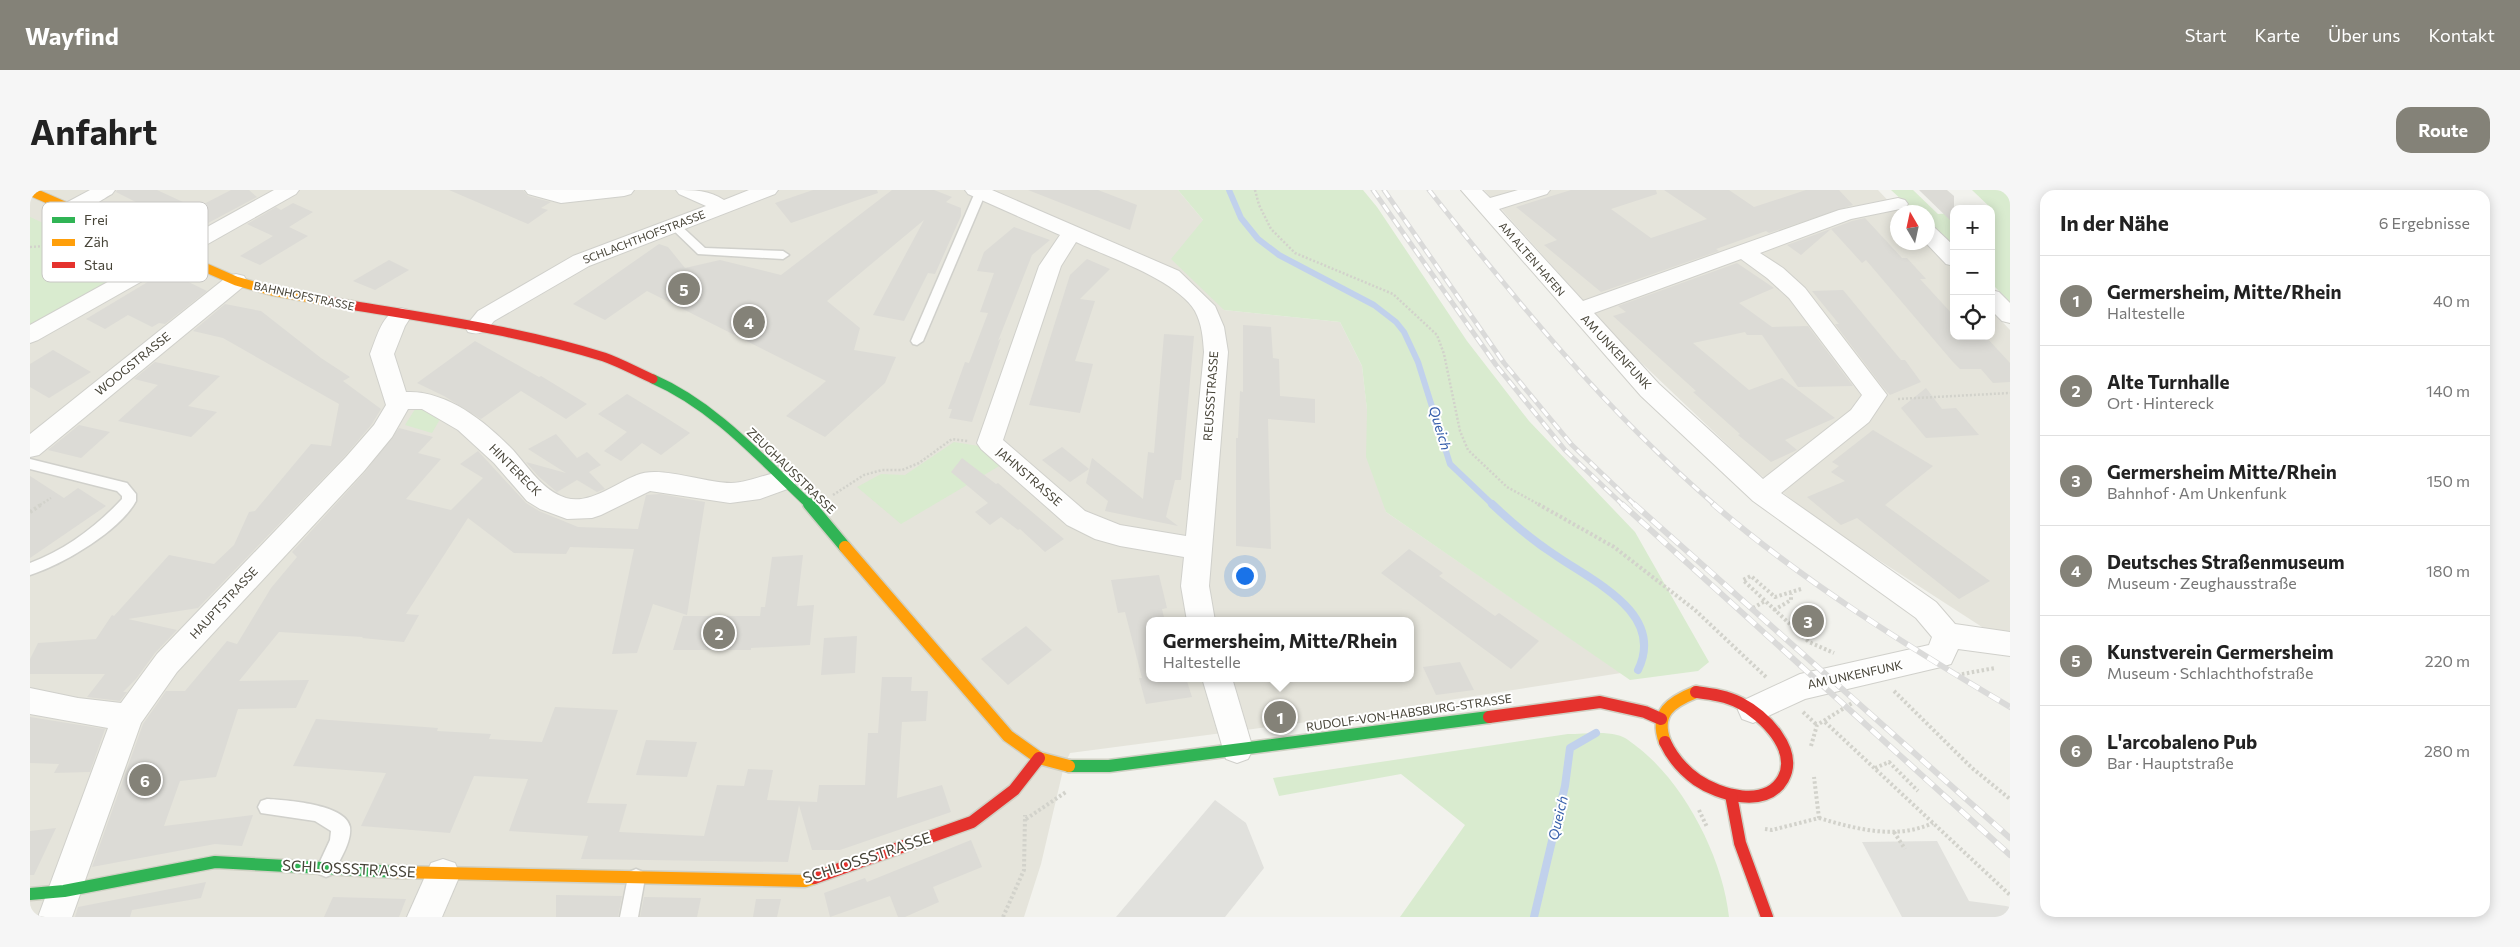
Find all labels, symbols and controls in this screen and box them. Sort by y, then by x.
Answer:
text: Wayfind [25,21,119,50]
text: Start [2185,24,2227,46]
text: Karte [2255,24,2300,46]
text: Über uns [2328,24,2401,46]
text: Kontakt [2429,24,2495,46]
button: Route [2396,107,2490,153]
text: Anfahrt [30,109,157,152]
legend [42,202,208,282]
north arrow [1890,205,1935,250]
map controls [1950,205,1995,340]
button: + [1950,205,1995,250]
street label: SCHLACHTHOFSTRASSE [581,207,707,266]
text: In der Nähe [2060,210,2169,235]
text: Frei [84,211,108,228]
text: 6 Ergebnisse [2379,213,2470,232]
street label: AM ALTEN HAFEN [1497,219,1568,298]
text: Zäh [84,233,109,250]
button: − [1950,250,1995,295]
text: Stau [84,256,113,273]
pin: 5 [668,270,700,308]
street label: BAHNHOFSTRASSE [253,278,356,313]
text: Germersheim, Mitte/Rhein [2107,280,2342,303]
text: 1 [2072,291,2080,310]
text: 40 m [2433,291,2470,310]
button: locate [1950,295,1995,340]
pin: 4 [733,303,765,341]
text: Haltestelle [2107,303,2185,322]
street label: AM UNKENFUNK [1579,311,1655,392]
street label: WOOGSTRASSE [92,329,173,398]
street label: REUSSSTRASSE [1200,350,1220,441]
text: Alte Turnhalle [2107,370,2230,393]
text: 2 [2071,381,2081,400]
text: 140 m [2426,381,2470,400]
text: Ort · Hintereck [2107,393,2214,412]
water label: Queich [1426,404,1455,452]
street label: ZEUGHAUSSTRASSE [745,424,839,516]
street label: HINTERECK [487,440,545,498]
street label: JAHNSTRASSE [993,444,1065,509]
text: Germersheim Mitte/Rhein [2107,460,2337,483]
text: 3 [2071,471,2081,490]
text: 150 m [2427,471,2470,490]
text: Bahnhof · Am Unkenfunk [2107,483,2287,502]
text: Deutsches Straßenmuseum [2107,550,2345,573]
text: 4 [2071,561,2081,580]
text: 180 m [2426,561,2470,580]
your location [1232,563,1258,589]
street label: HAUPTSTRASSE [186,564,260,641]
text: Museum · Zeughausstraße [2107,573,2297,592]
pin: 3 [1792,602,1824,640]
pin: 2 [703,614,735,652]
popup [1146,617,1414,682]
text: Germersheim, Mitte/Rhein [1163,629,1397,652]
text: Kunstverein Germersheim [2107,640,2334,663]
text: 5 [2071,651,2081,670]
text: 220 m [2425,651,2470,670]
text: Haltestelle [1163,652,1241,671]
street label: AM UNKENFUNK [1806,657,1904,691]
text: Museum · Schlachthofstraße [2107,663,2314,682]
street label: RUDOLF-VON-HABSBURG-STRASSE [1305,691,1513,733]
pin: 1 [1264,698,1296,736]
text: L'arcobaleno Pub [2107,730,2257,753]
text: 6 [2071,741,2081,760]
text: 280 m [2424,741,2470,760]
text: Bar · Hauptstraße [2107,753,2234,772]
pin: 6 [129,761,161,799]
water label: Queich [1544,794,1571,842]
street label: SCHLOSSSTRASSE [800,828,933,886]
street label: SCHLOSSSTRASSE [282,856,416,880]

